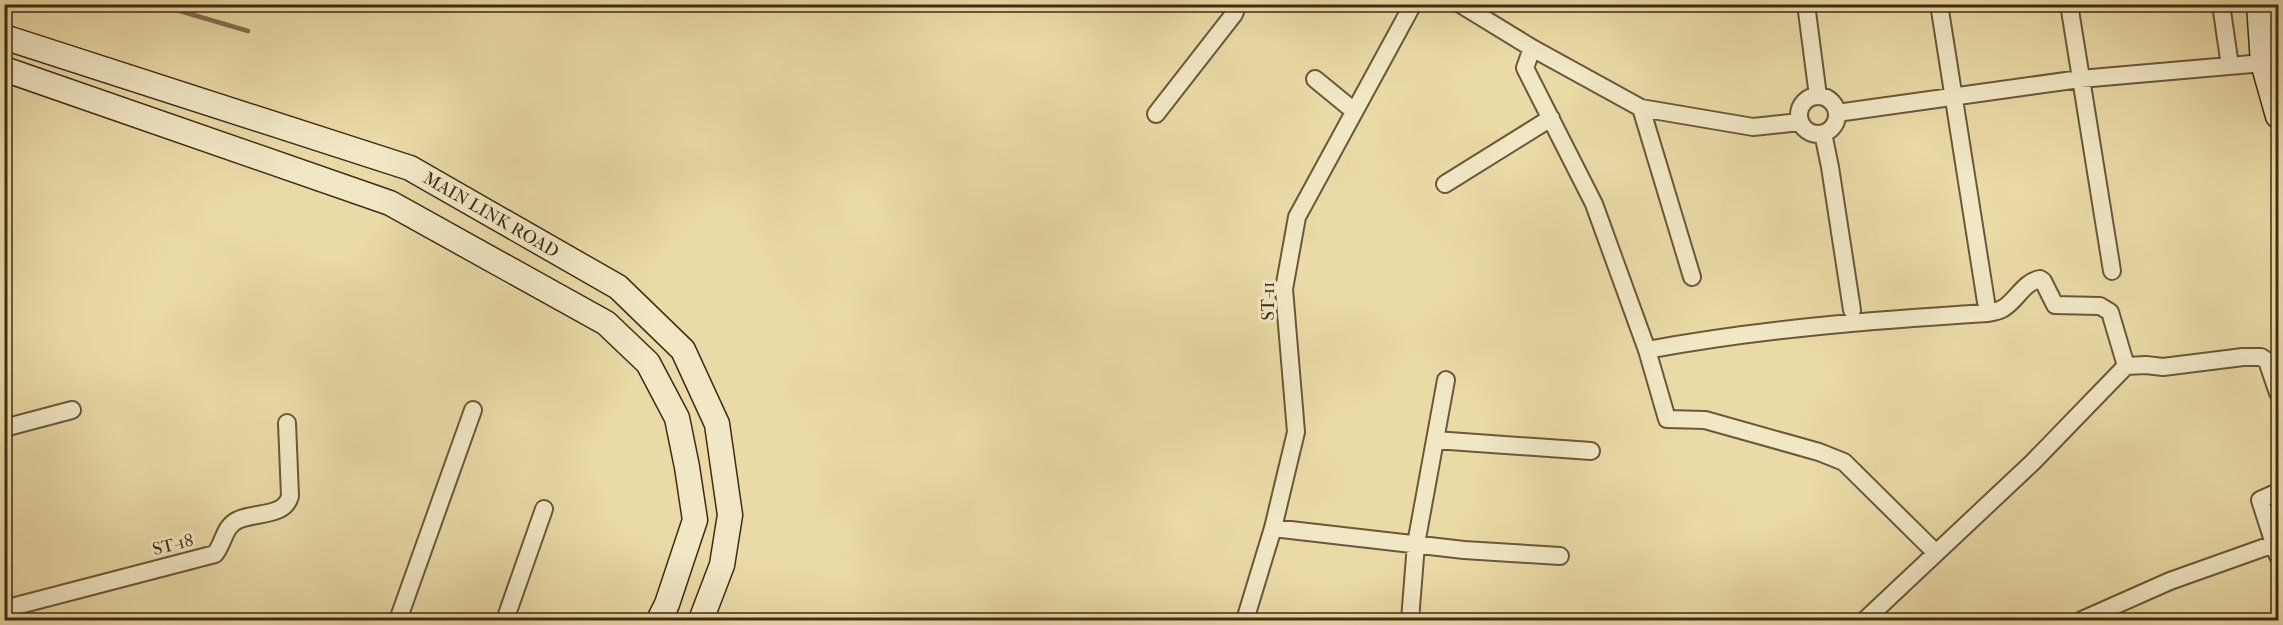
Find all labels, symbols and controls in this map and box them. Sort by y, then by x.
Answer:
street label: MAIN LINK ROAD [419,168,563,262]
street label: ST-11 [1258,282,1279,320]
street label: ST-18 [150,530,196,560]

